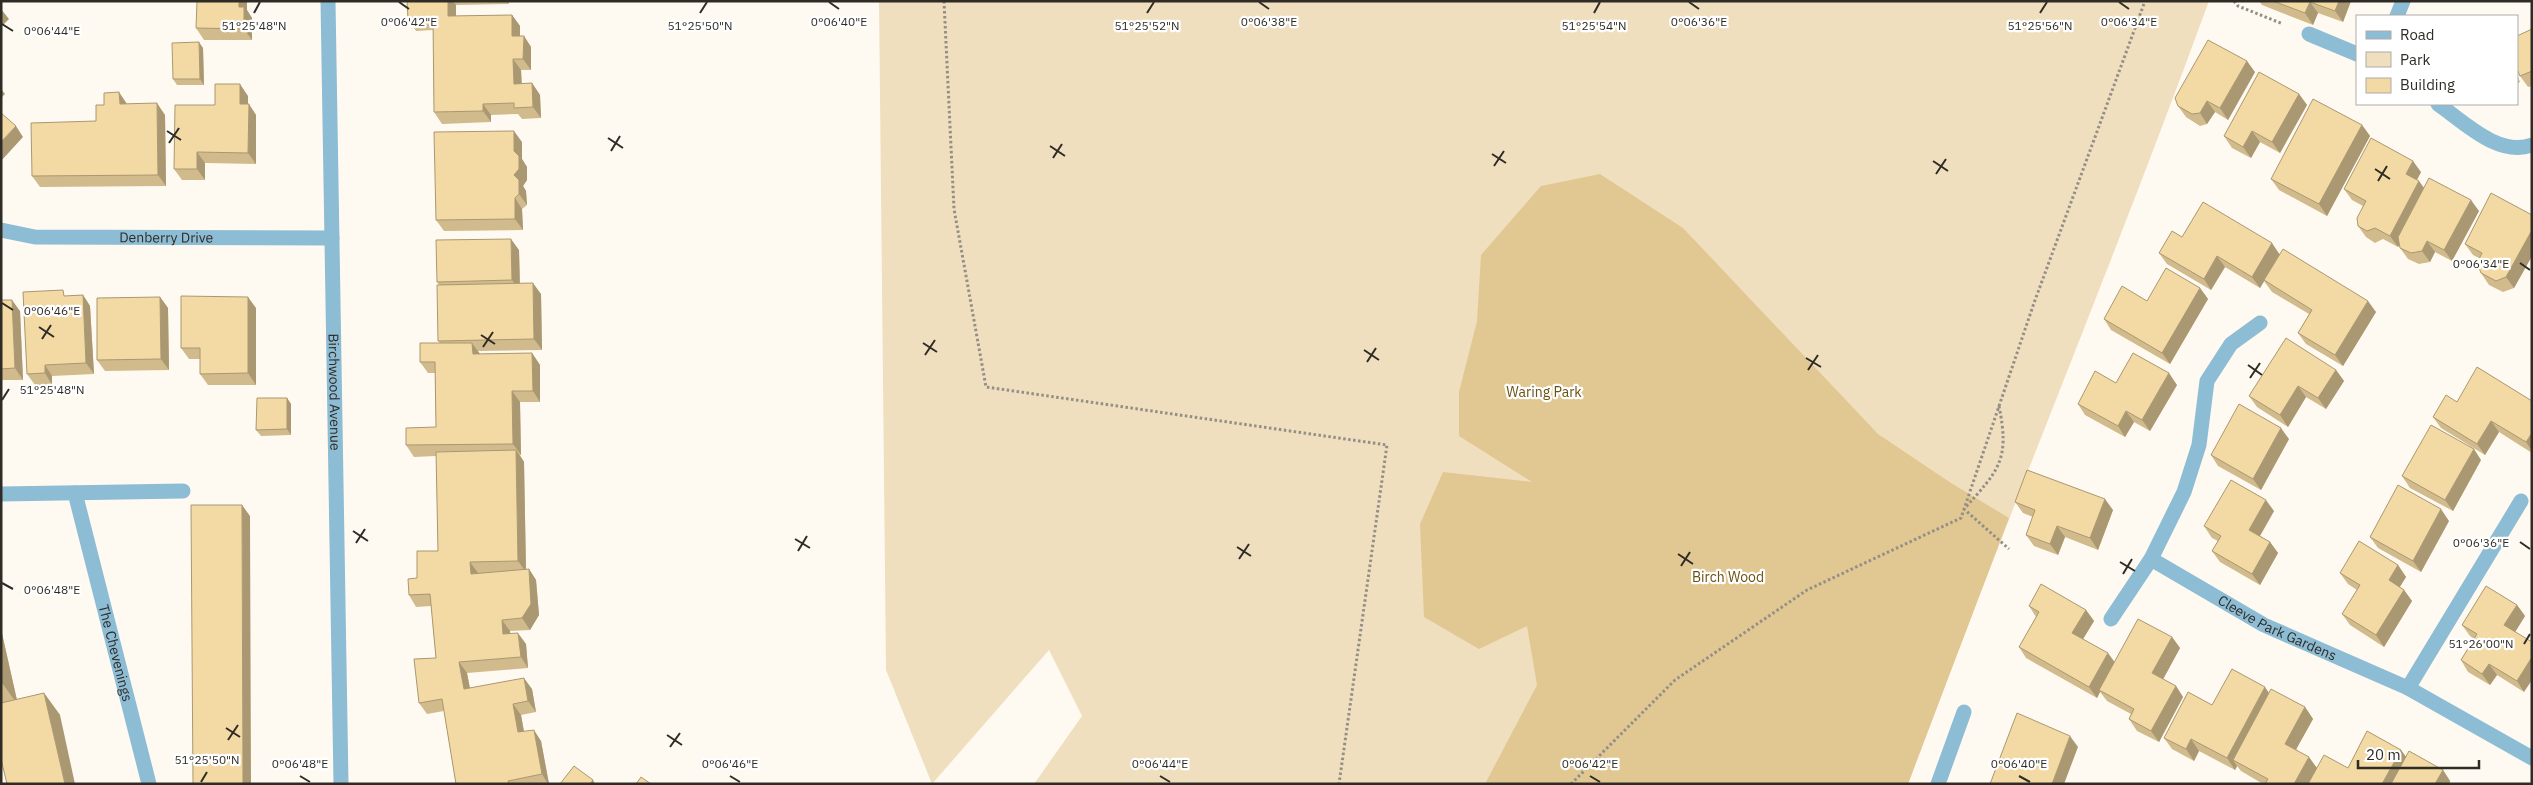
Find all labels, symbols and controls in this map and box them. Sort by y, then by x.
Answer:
text: 0°06'42"E [381,14,437,29]
text: 0°06'40"E [811,14,867,29]
text: 0°06'38"E [1241,14,1297,29]
text: 0°06'36"E [1671,14,1727,29]
text: 0°06'34"E [2101,14,2157,29]
legend [2356,15,2518,105]
text: 51°25'48"N [221,18,287,33]
text: 51°25'50"N [667,18,733,33]
text: 51°25'52"N [1114,18,1180,33]
text: 51°25'54"N [1561,18,1627,33]
text: 51°25'56"N [2007,18,2073,33]
text: 0°06'44"E [24,23,80,38]
text: Road [2400,25,2435,44]
text: Park [2400,50,2430,69]
text: Building [2400,75,2455,94]
street label: Denberry Drive [119,228,214,247]
text: 0°06'34"E [2453,256,2509,271]
text: 0°06'46"E [24,303,80,318]
street label: Birchwood Avenue [325,333,344,451]
text: 51°25'48"N [19,382,85,397]
park label: Waring Park [1506,383,1582,401]
text: 0°06'36"E [2453,535,2509,550]
park label: Birch Wood [1692,568,1764,586]
text: 0°06'48"E [24,582,80,597]
street label: Cleeve Park Gardens [2215,591,2339,665]
street label: The Chevenings [95,603,137,703]
text: 51°26'00"N [2448,636,2514,651]
scale bar [2358,738,2479,770]
text: 20 m [2366,745,2401,764]
text: 51°25'50"N [174,752,240,767]
text: 0°06'48"E [272,756,328,771]
text: 0°06'46"E [702,756,758,771]
text: 0°06'44"E [1132,756,1188,771]
text: 0°06'42"E [1562,756,1618,771]
text: 0°06'40"E [1991,756,2047,771]

